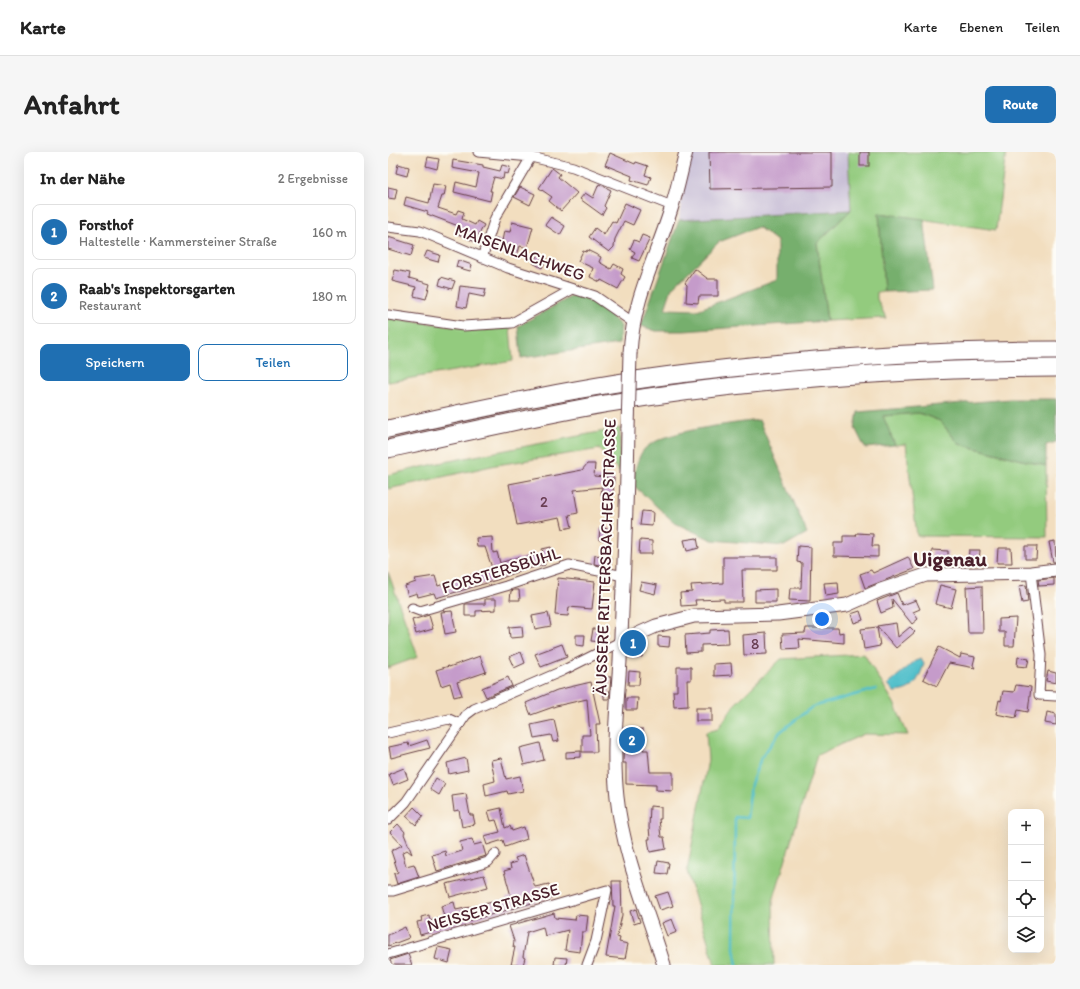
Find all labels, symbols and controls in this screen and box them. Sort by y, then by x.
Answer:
text: Karte [20,16,66,39]
text: Karte [904,19,937,36]
text: Ebenen [959,19,1003,36]
text: Teilen [1025,19,1060,36]
button: Route [985,86,1056,123]
text: Anfahrt [24,87,119,121]
text: In der Nähe [40,168,125,188]
text: 2 Ergebnisse [278,171,348,186]
text: Forsthof [79,216,134,234]
street label: MAISENLACHWEG [452,219,588,285]
text: 1 [51,225,57,240]
text: 160 m [312,225,347,240]
text: Haltestelle · Kammersteiner Straße [79,234,277,249]
text: Raab's Inspektorsgarten [79,280,235,298]
text: 2 [51,289,57,304]
text: 180 m [312,289,347,304]
text: Restaurant [79,298,141,313]
button: Speichern [40,344,190,381]
button: Teilen [198,344,348,381]
street label: ÄUSSERE RITTERSBACHER STRASSE [590,418,620,696]
house number: 2 [540,493,548,511]
street label: FORSTERSBÜHL [439,542,563,598]
district label: Uigenau [913,546,987,572]
your location [812,609,832,629]
pin: 1 [620,628,646,658]
house number: 8 [751,635,759,653]
pin: 2 [619,725,645,755]
map controls [1008,809,1044,953]
button: + [1008,809,1044,845]
button: − [1008,845,1044,881]
street label: NEISSER STRASSE [425,879,561,935]
button: locate [1008,881,1044,917]
button: layers [1008,917,1044,953]

